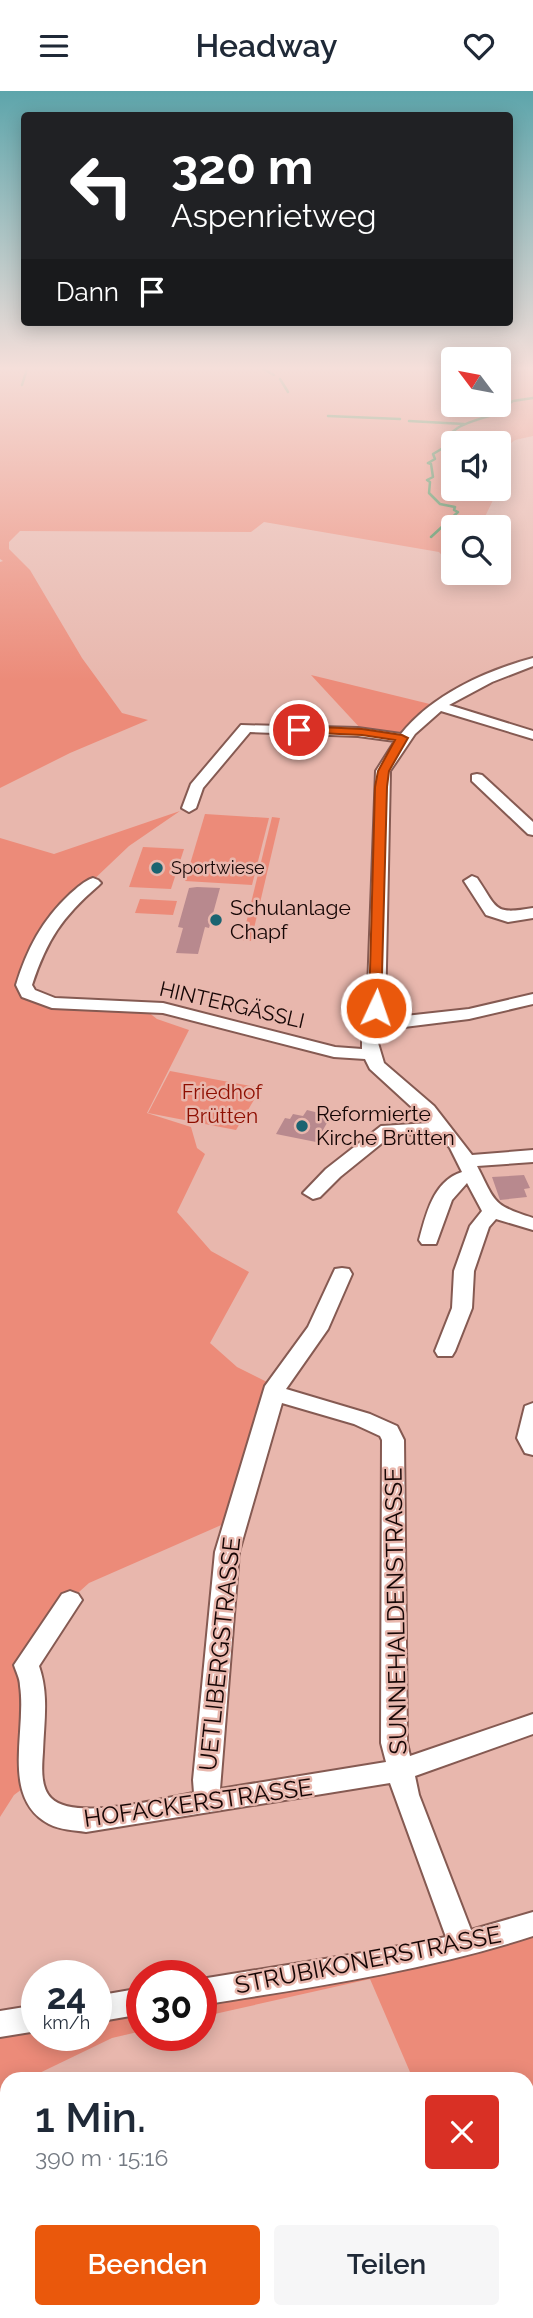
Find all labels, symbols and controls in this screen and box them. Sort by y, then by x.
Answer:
icon: menu [35,27,73,65]
text: Headway [195,27,338,64]
icon: heart [460,27,498,65]
text: 320 m [171,138,313,195]
icon: left [56,140,147,231]
text: Aspenrietweg [171,197,377,234]
icon: arrive [133,273,171,311]
text: Dann [56,277,119,307]
north arrow [441,347,511,417]
map controls [441,347,511,585]
button: sound [441,431,511,501]
button: search [441,515,511,585]
pin [269,700,329,760]
icon: arrive [280,711,318,749]
place label: Sportwiese [171,857,265,878]
marker: Sportwiese [149,860,165,876]
place label: Schulanlage Chapf [230,895,351,944]
marker: Schulanlage Chapf [208,912,224,928]
position arrow [339,971,413,1045]
street label: HINTERGÄSSLI [157,976,307,1033]
park label: Friedhof Brütten [182,1079,263,1128]
place label: Reformierte Kirche Brütten [316,1101,455,1150]
marker: Reformierte Kirche Brütten [294,1118,310,1134]
street label: SUNNEHALDENSTRASSE [378,1467,413,1755]
street label: UETLIBERGSTRASSE [193,1535,246,1772]
street label: HOFACKERSTRASSE [82,1772,314,1833]
street label: STRUBIKONERSTRASSE [232,1919,504,2000]
speed limit sign: 30 [126,1960,217,2051]
text: 24 [47,1976,86,2017]
text: km/h [43,2012,90,2033]
text: 1 Min. [35,2093,146,2142]
button: close [425,2095,499,2169]
text: 390 m · 15:16 [35,2144,168,2171]
button: Beenden [35,2225,260,2305]
button: Teilen [274,2225,499,2305]

